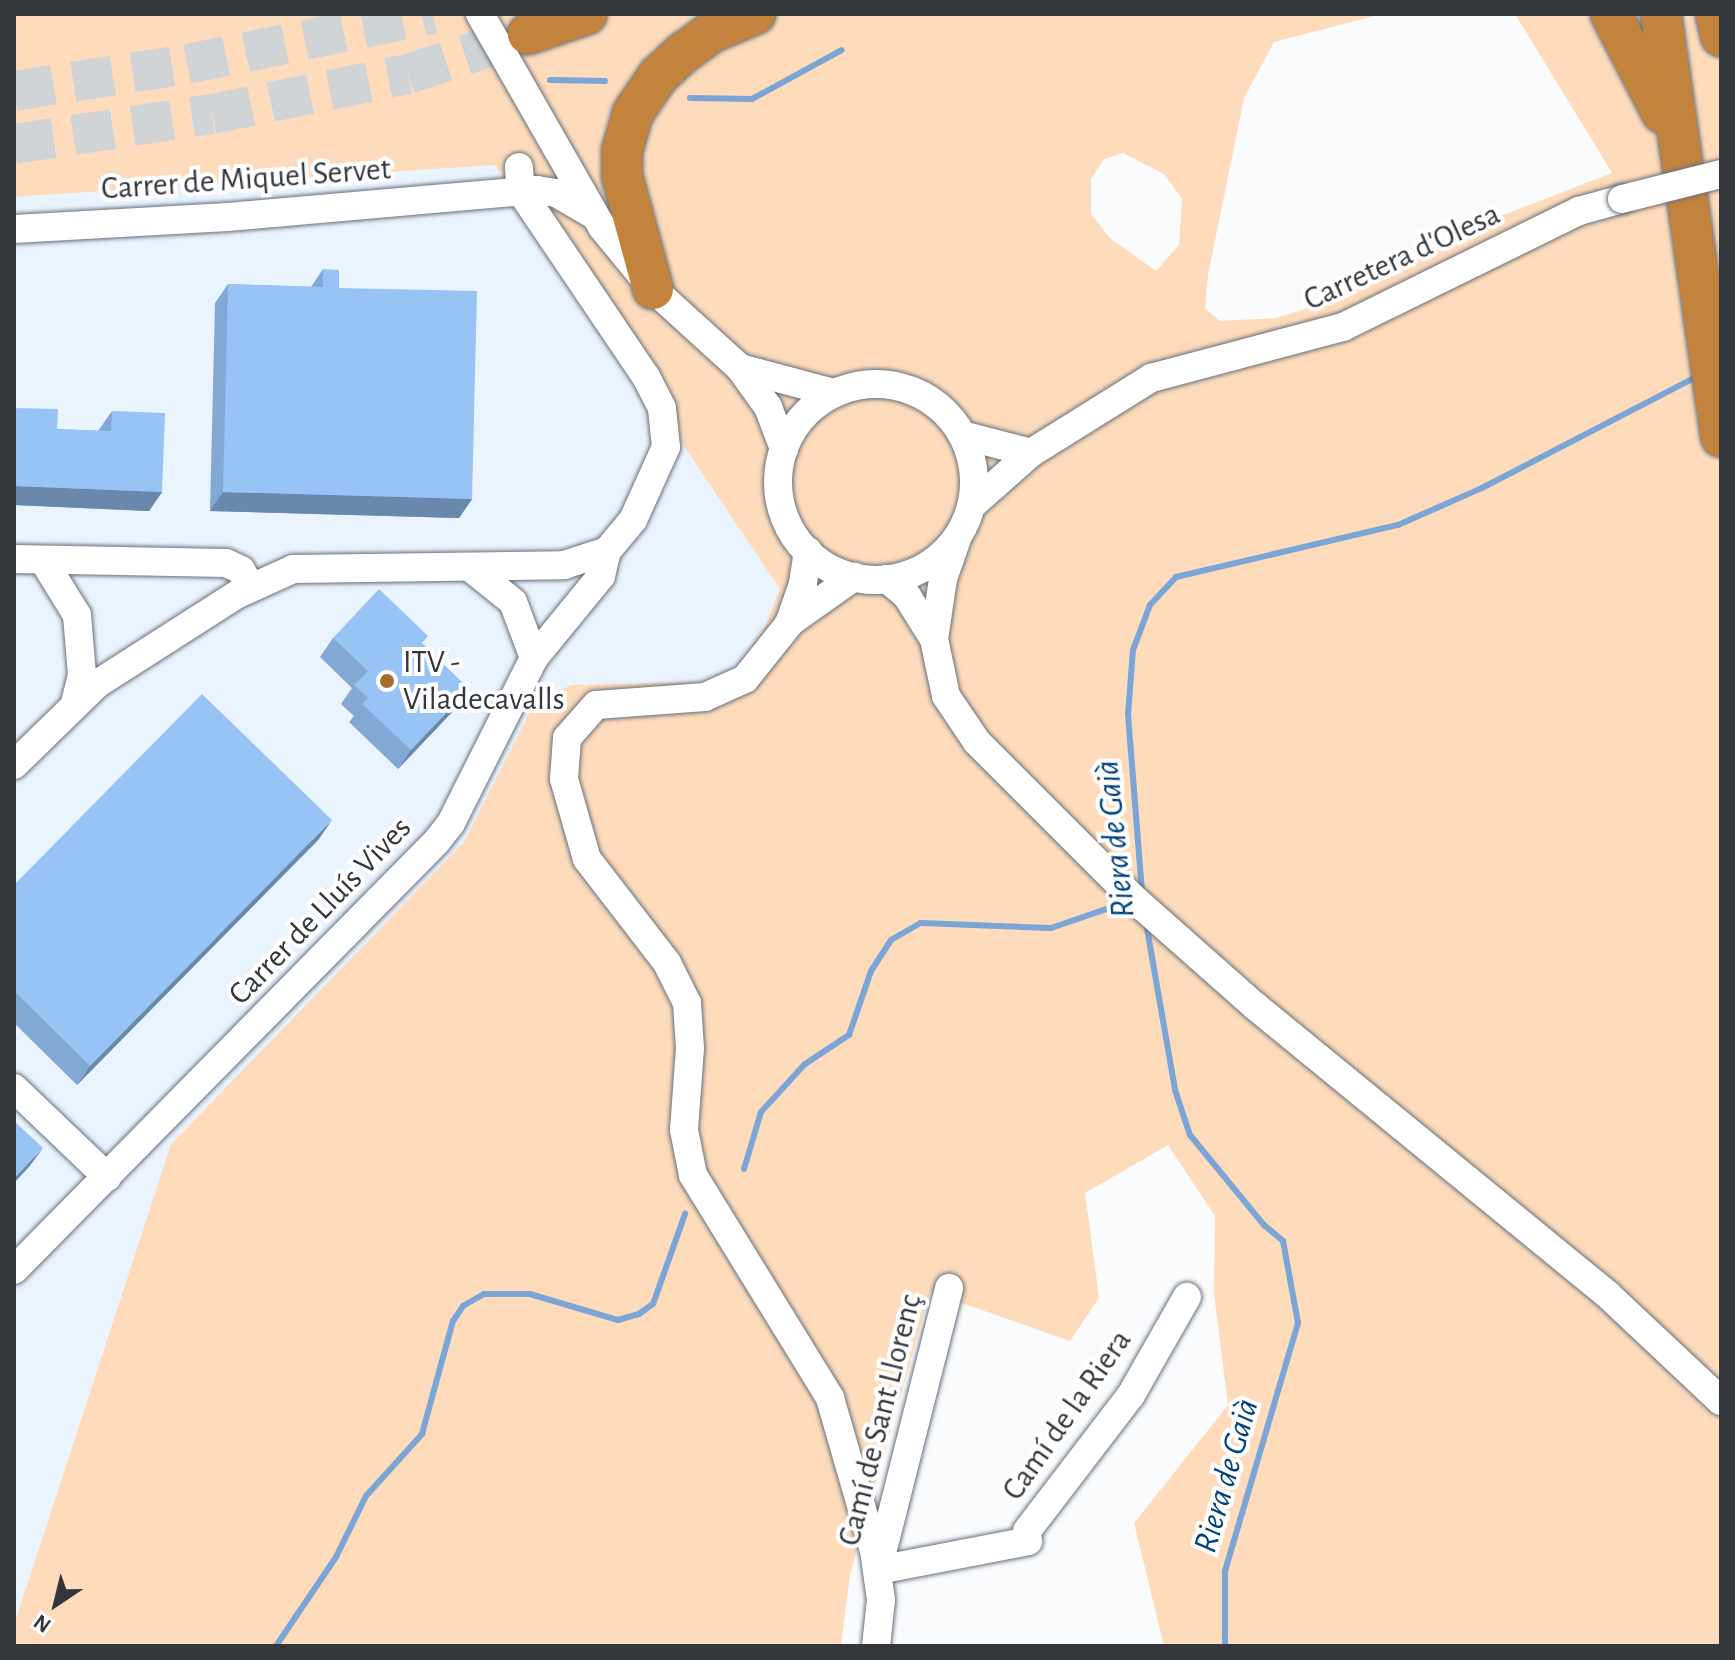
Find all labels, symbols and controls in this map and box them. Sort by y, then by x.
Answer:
street label: Carrer de Miquel Servet [100,150,392,208]
street label: Carretera d'Olesa [1298,195,1506,319]
place label: ITV - Viladecavalls [403,644,565,719]
marker: ITV - Viladecavalls [378,672,396,690]
water label: Riera de Gaià [1087,758,1145,920]
street label: Carrer de Lluís Vives [221,809,419,1013]
street label: Camí de Sant Llorenç [830,1290,930,1550]
street label: Camí de la Riera [994,1322,1140,1508]
water label: Riera de Gaià [1186,1394,1268,1558]
north arrow [16,1564,96,1644]
text: N [30,1610,55,1637]

